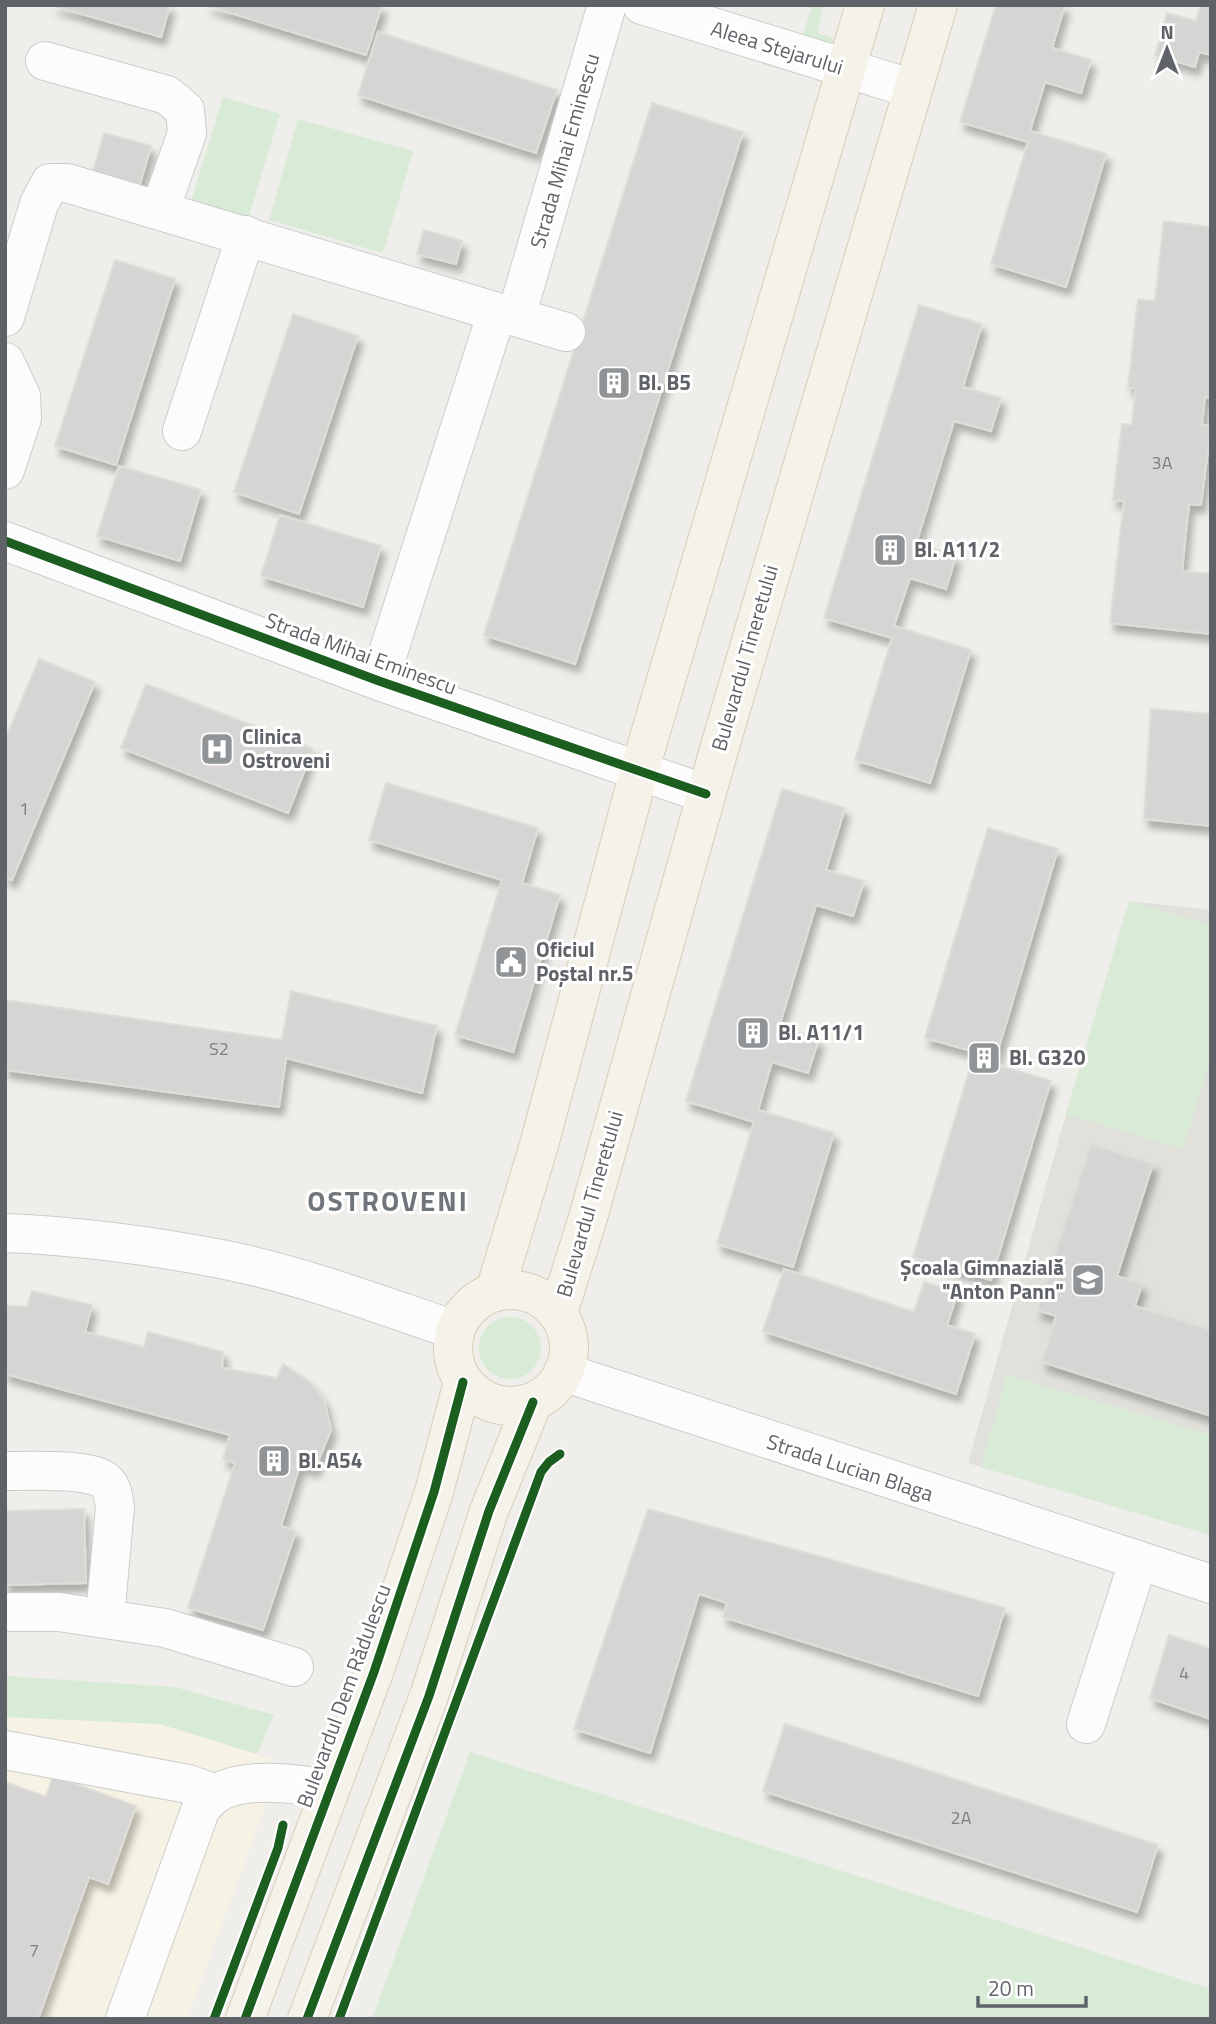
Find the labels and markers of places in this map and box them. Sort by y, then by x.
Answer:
building icon: Bl. B5 [595,364,633,402]
place label: Bl. B5 [638,366,691,398]
building icon: Bl. A11/2 [871,531,909,569]
place label: Bl. A11/2 [914,533,1000,565]
place label: Clinica Ostroveni [242,720,330,776]
hospital icon: Clinica Ostroveni [198,730,236,768]
place label: Oficiul Poștal nr.5 [536,933,634,989]
public building icon: Oficiul Poștal nr.5 [492,943,530,981]
building icon: Bl. A11/1 [734,1014,772,1052]
place label: Bl. A11/1 [778,1016,864,1048]
building icon: Bl. G320 [965,1039,1003,1077]
place label: Bl. G320 [1009,1041,1086,1073]
place label: Școala Gimnazială "Anton Pann" [900,1251,1064,1307]
school or university icon: Școala Gimnazială "Anton Pann" [1069,1261,1107,1299]
building icon: Bl. A54 [255,1442,293,1480]
place label: Bl. A54 [298,1444,363,1476]

